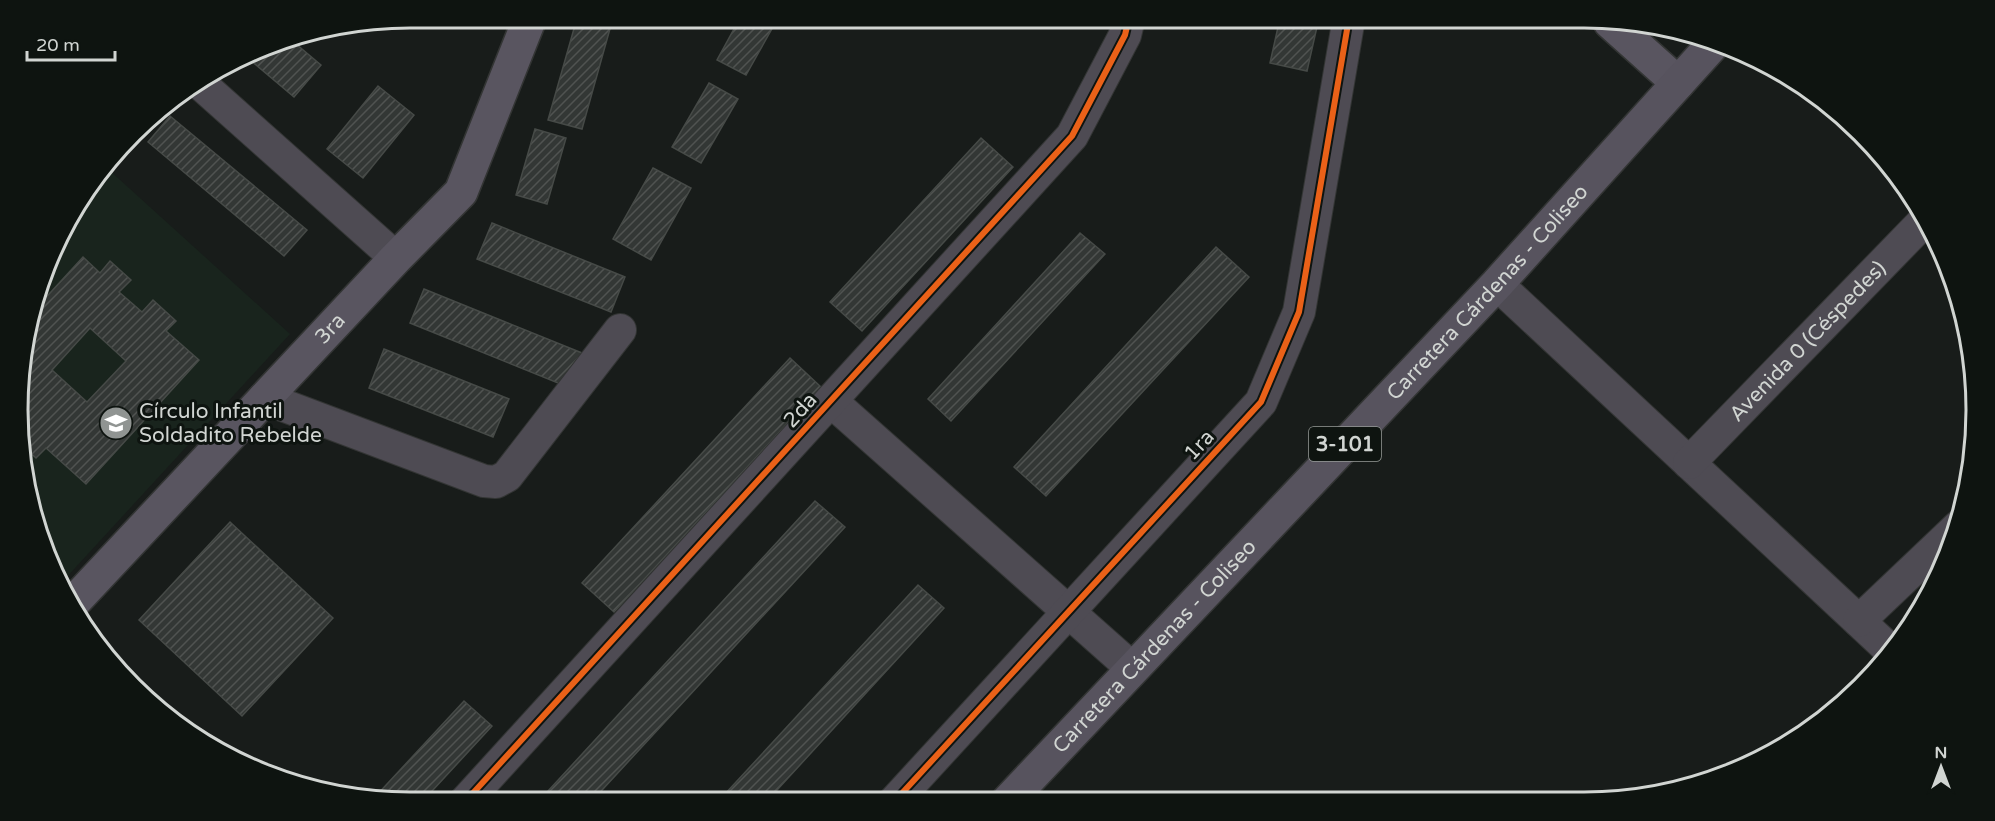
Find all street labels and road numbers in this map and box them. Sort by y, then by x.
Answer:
street label: Carretera Cárdenas - Coliseo [1382,179,1594,406]
street label: Avenida 0 (Céspedes) [1724,256,1891,427]
street label: 3ra [310,308,351,349]
street label: 2da [778,388,822,433]
street label: 1ra [1179,425,1220,466]
road number: 3-101 [1309,427,1381,461]
street label: Carretera Cárdenas - Coliseo [1048,534,1262,759]

